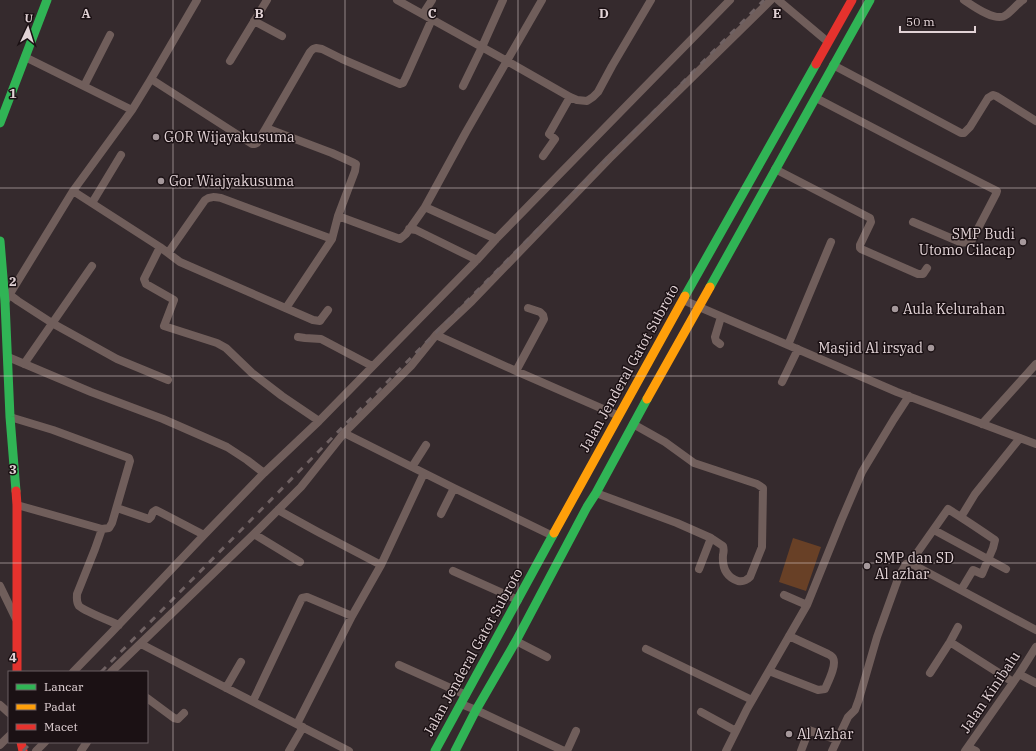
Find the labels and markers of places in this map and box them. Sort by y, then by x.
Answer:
place label: GOR Wijayakusuma [164,128,295,146]
marker: GOR Wijayakusuma [151,132,161,142]
place label: Gor Wiajyakusuma [169,172,295,190]
marker: Gor Wiajyakusuma [156,176,166,186]
place label: SMP Budi Utomo Cilacap [919,225,1015,259]
marker: SMP Budi Utomo Cilacap [1018,237,1028,247]
place label: Aula Kelurahan [903,300,1005,318]
marker: Aula Kelurahan [890,304,900,314]
place label: Masjid Al irsyad [818,339,923,357]
marker: Masjid Al irsyad [926,343,936,353]
place label: SMP dan SD Al azhar [875,549,954,583]
marker: SMP dan SD Al azhar [862,561,872,571]
place label: Al Azhar [797,725,854,743]
marker: Al Azhar [784,729,794,739]

